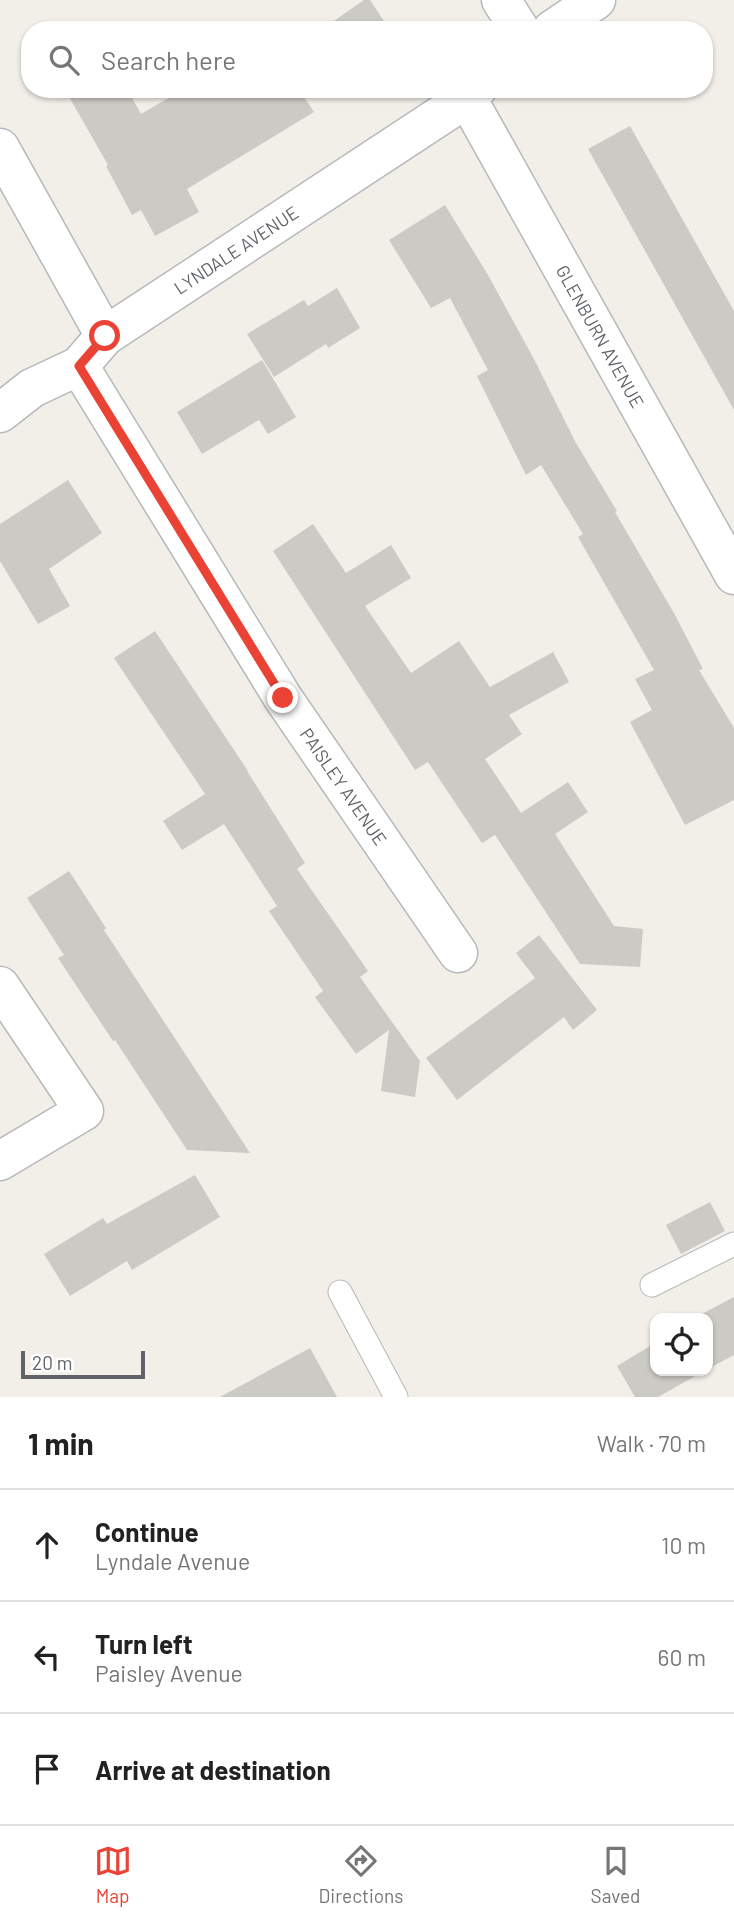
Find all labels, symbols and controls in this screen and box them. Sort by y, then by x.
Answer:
search box [21,21,713,98]
icon: search [45,41,83,79]
text: Search here [101,44,236,75]
street label: LYNDALE AVENUE [170,201,302,299]
street label: GLENBURN AVENUE [552,261,649,411]
route start [89,320,120,351]
route end [267,682,298,713]
street label: PAISLEY AVENUE [296,724,392,849]
map controls [650,1313,713,1376]
button: locate [650,1313,713,1376]
scale bar [21,1348,145,1380]
text: 20 m [32,1351,72,1374]
text: 1 min [28,1425,94,1461]
text: Walk · 70 m [597,1429,706,1457]
text: Continue [95,1516,199,1547]
icon: ahead [28,1526,66,1564]
text: 10 m [661,1531,706,1559]
text: Lyndale Avenue [95,1547,250,1575]
text: Turn left [95,1628,193,1659]
icon: left [28,1638,66,1676]
text: 60 m [658,1643,706,1671]
text: Paisley Avenue [95,1659,243,1687]
icon: arrive [28,1750,66,1788]
text: Arrive at destination [95,1754,331,1785]
tab: Map [94,1842,132,1907]
tab: Directions [319,1842,404,1907]
tab: Saved [591,1842,640,1907]

